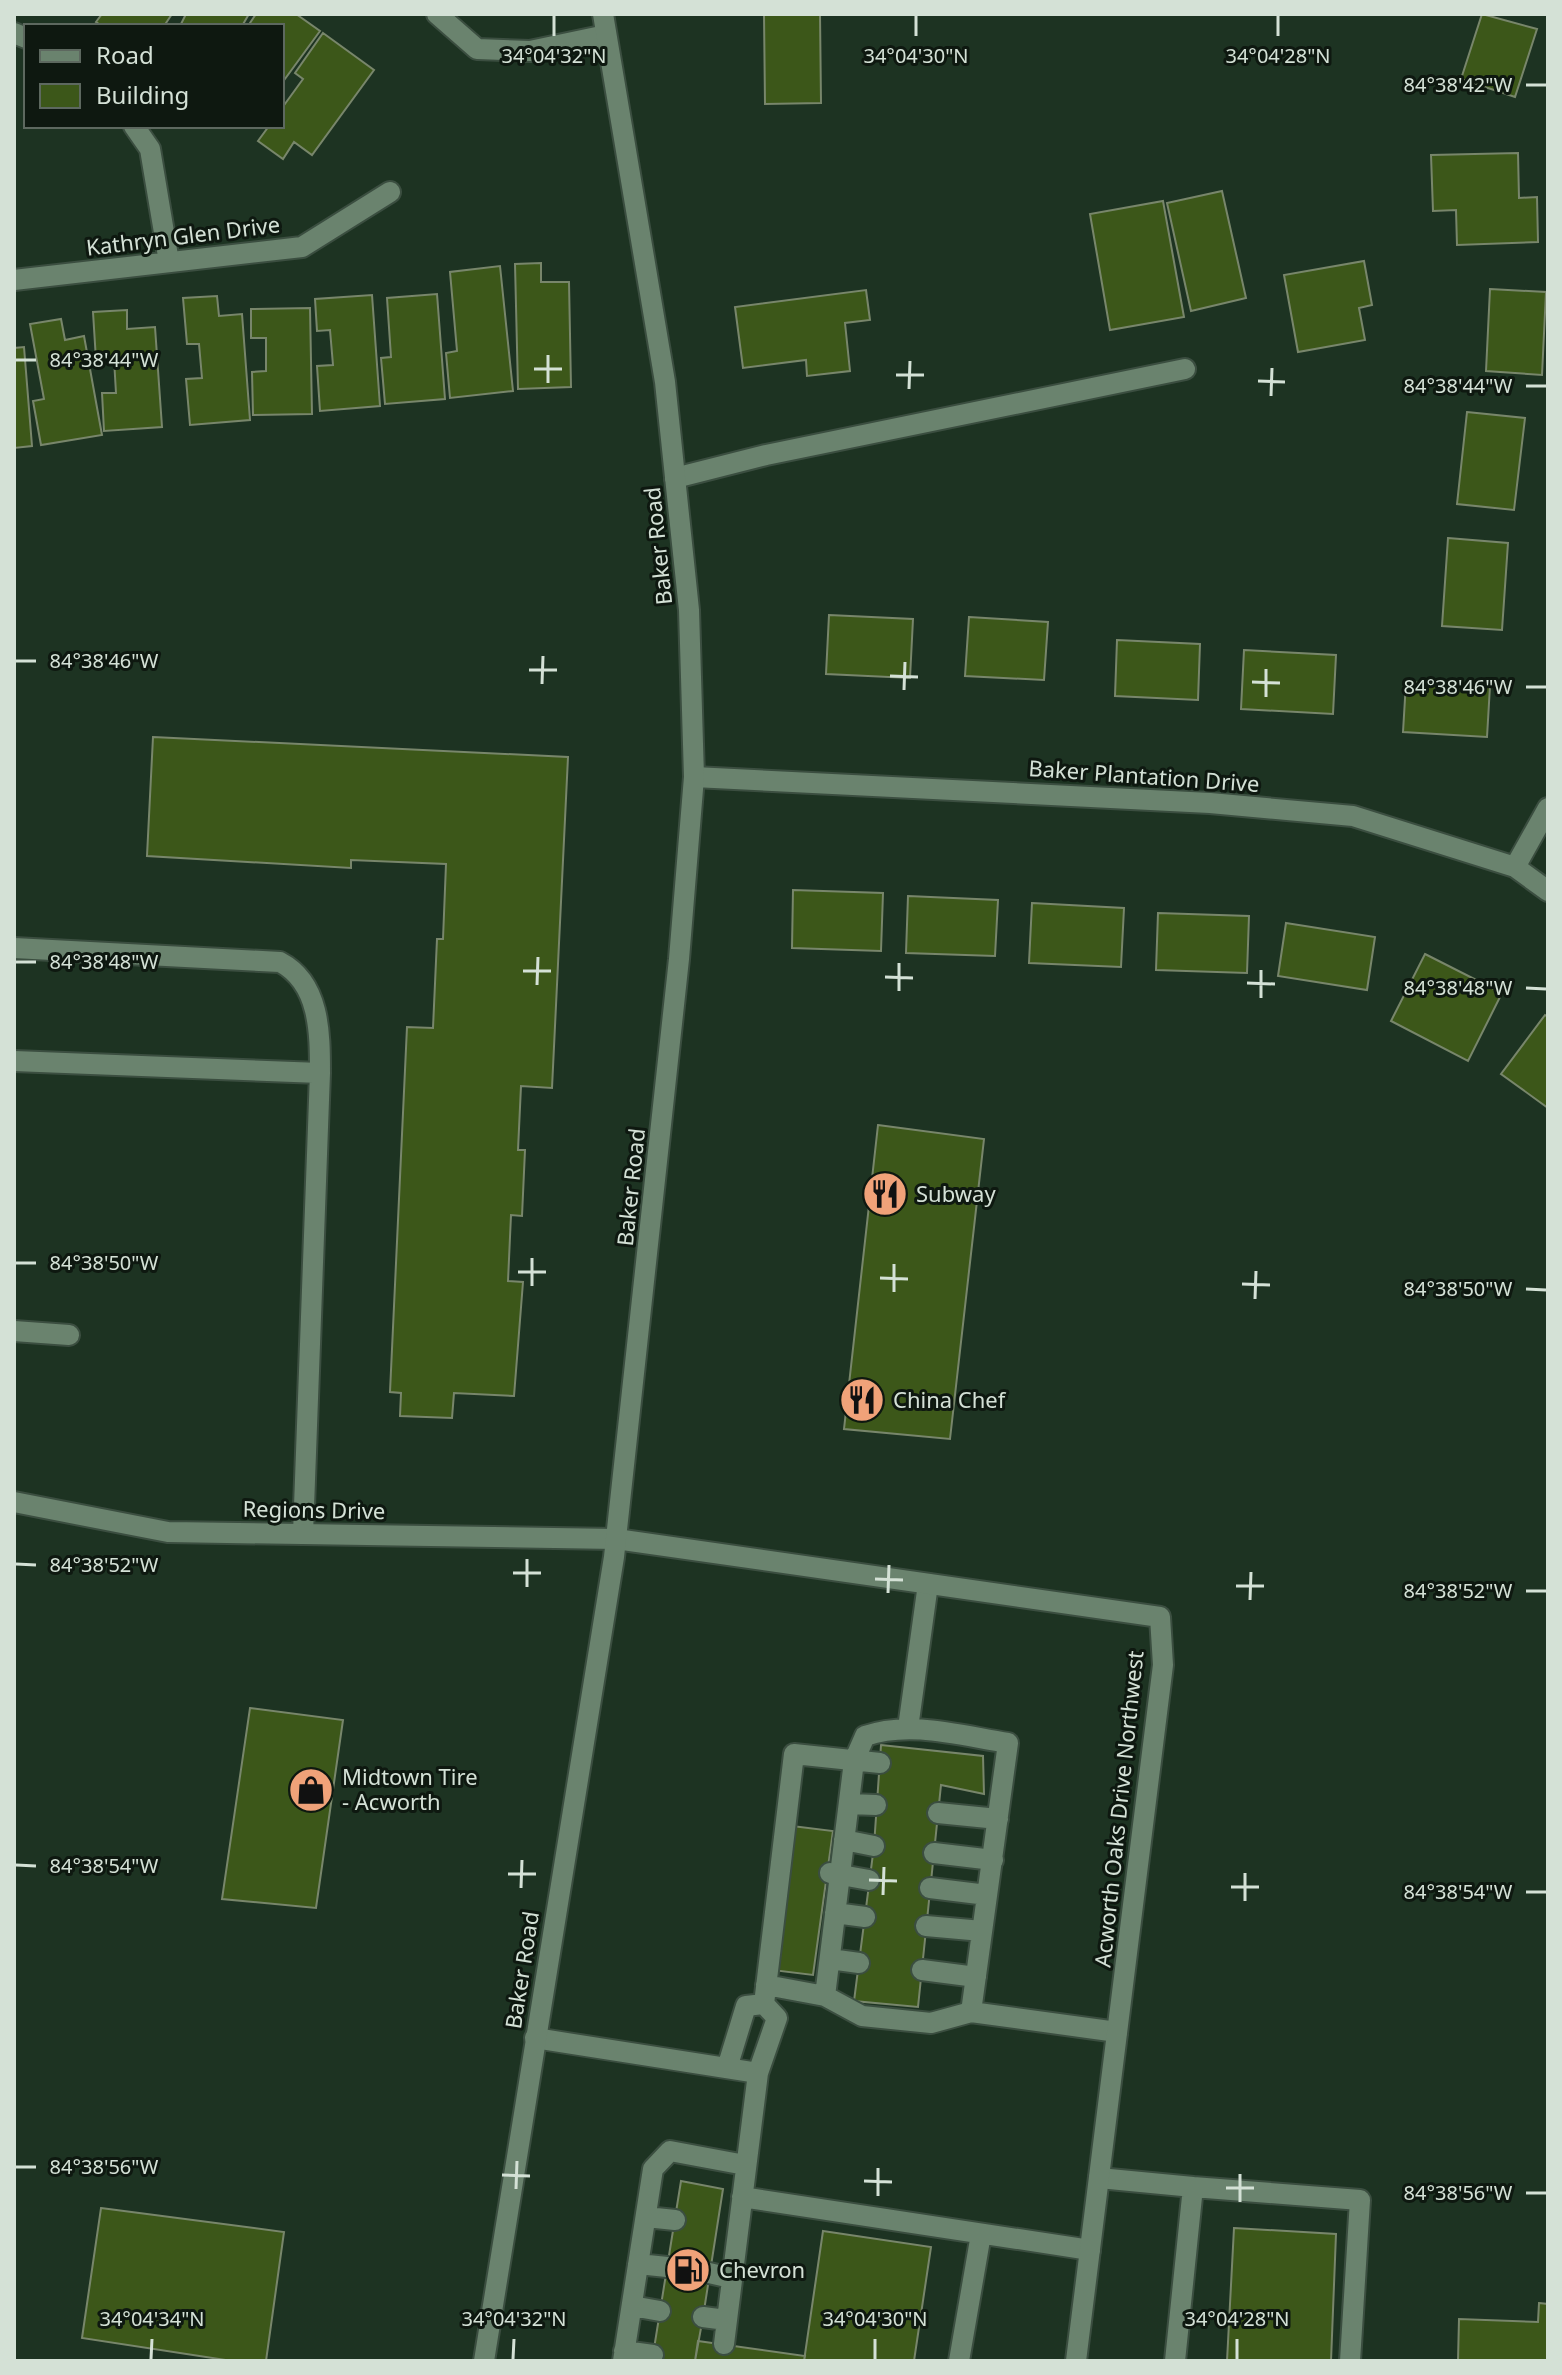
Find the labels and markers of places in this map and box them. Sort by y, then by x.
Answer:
restaurant icon: Subway [861,1170,909,1218]
place label: Subway [916,1178,996,1208]
restaurant icon: China Chef [838,1376,886,1424]
place label: China Chef [893,1384,1007,1414]
place label: Midtown Tire - Acworth [342,1761,478,1816]
shop icon: Midtown Tire - Acworth [287,1766,335,1814]
fuel station icon: Chevron [664,2246,712,2294]
place label: Chevron [719,2254,805,2284]

